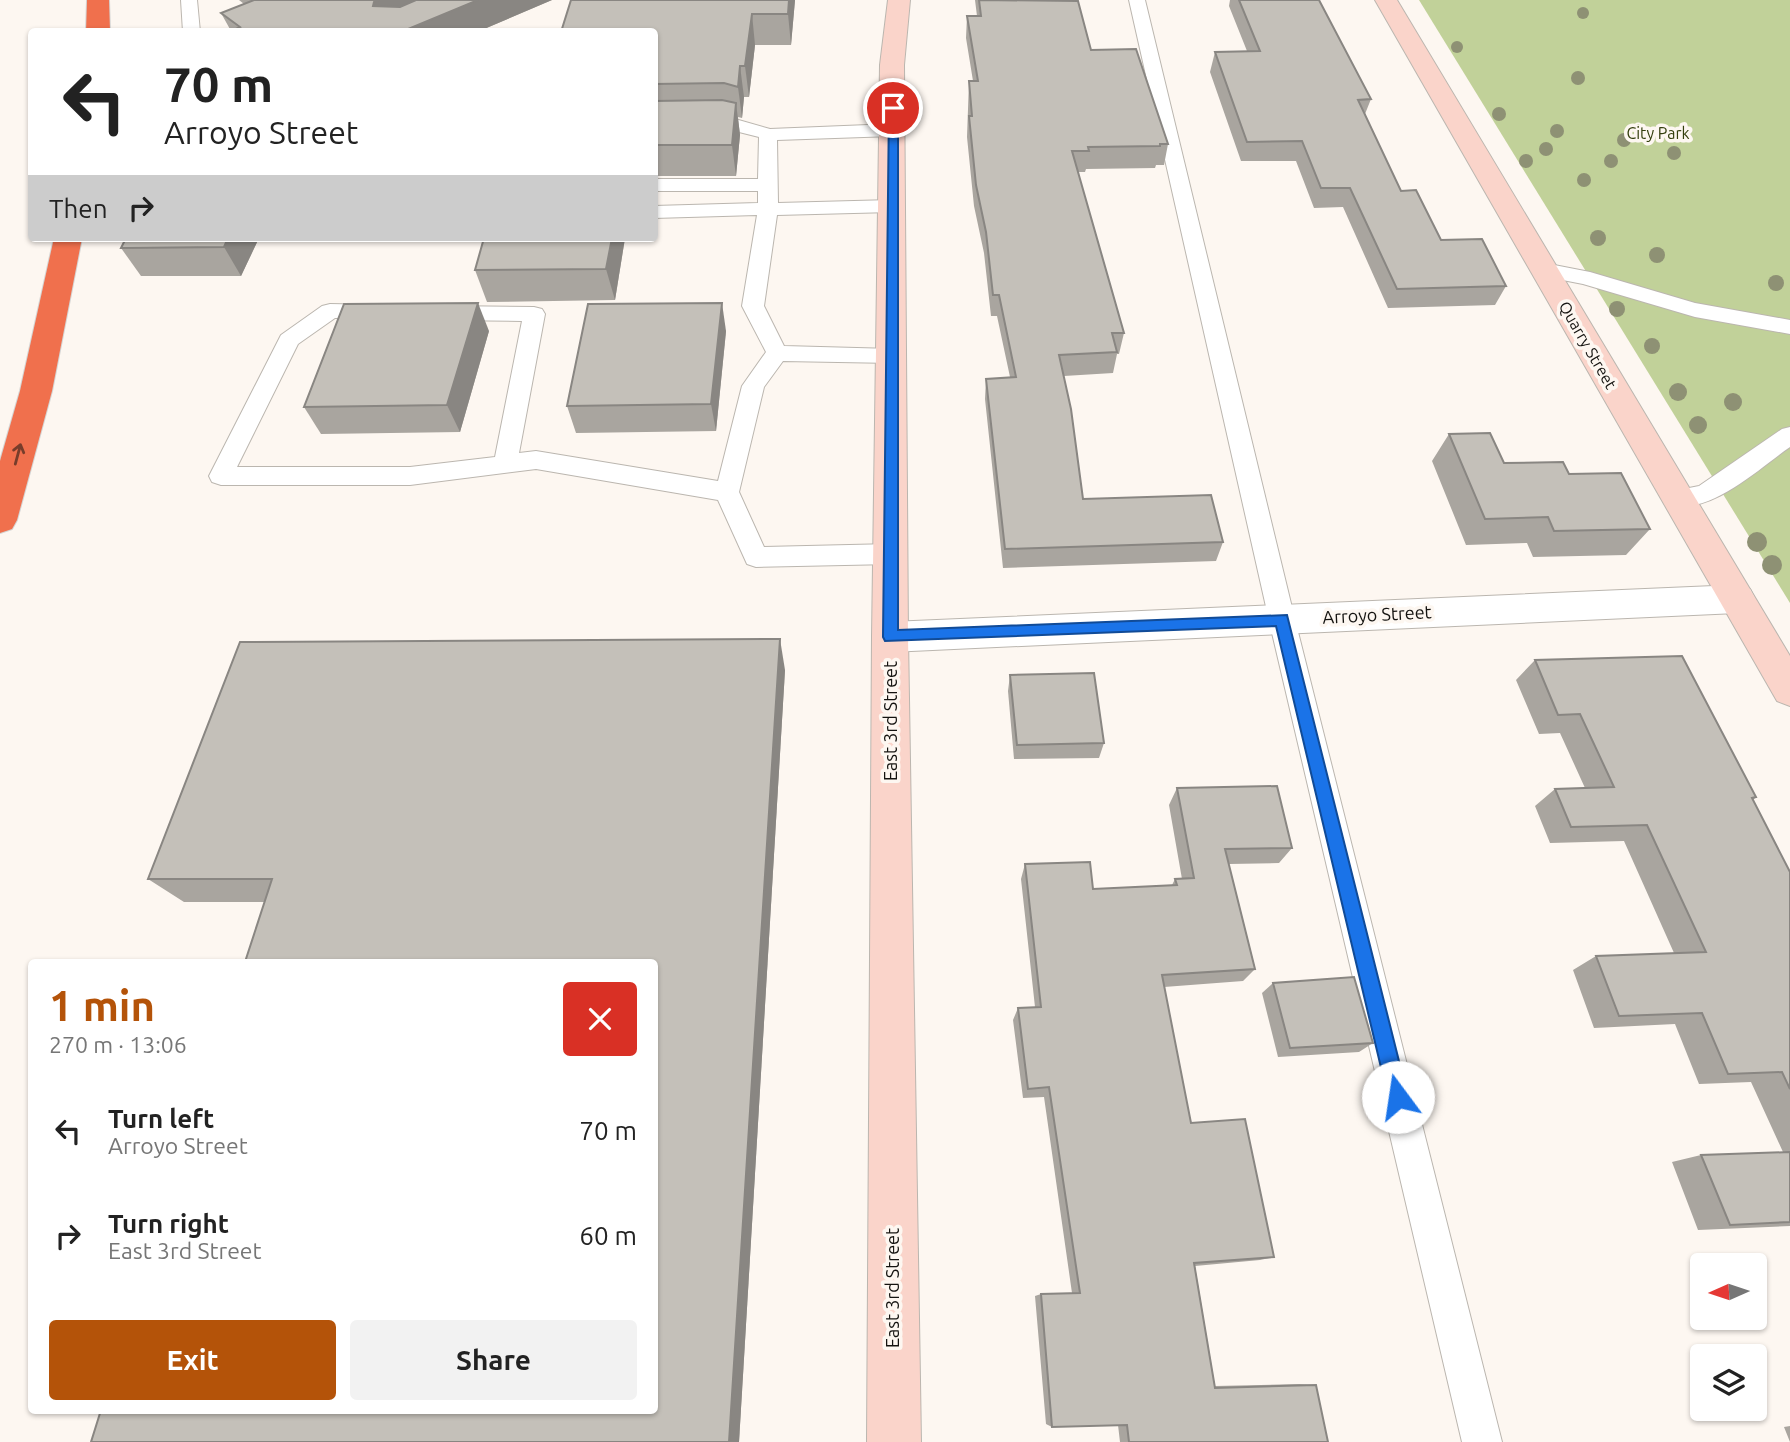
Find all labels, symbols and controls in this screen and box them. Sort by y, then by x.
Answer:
icon: left [49,56,140,147]
text: 70 m [164,56,273,111]
pin [863,78,923,138]
icon: arrive [874,89,912,127]
text: Arroyo Street [164,114,358,150]
park label: City Park [1626,124,1690,142]
icon: right [122,189,160,227]
text: Then [49,194,108,223]
street label: Quarry Street [1556,298,1621,393]
one-way arrow [12,444,25,466]
street label: Arroyo Street [1322,601,1432,627]
street label: East 3rd Street [880,661,900,781]
text: 1 min [49,982,155,1029]
button: close [563,982,637,1056]
text: 270 m · 13:06 [49,1032,187,1057]
position arrow [1361,1060,1435,1134]
text: Turn left [108,1104,214,1133]
icon: left [49,1112,87,1150]
text: 70 m [579,1116,637,1145]
text: Arroyo Street [108,1133,248,1158]
text: Turn right [108,1209,229,1238]
icon: right [49,1217,87,1255]
text: 60 m [579,1221,637,1250]
street label: East 3rd Street [882,1228,902,1348]
text: East 3rd Street [108,1238,262,1263]
north arrow [1690,1253,1768,1330]
map controls [1690,1253,1767,1421]
button: Exit [49,1320,336,1400]
button: Share [350,1320,637,1400]
button: layers [1690,1344,1767,1421]

